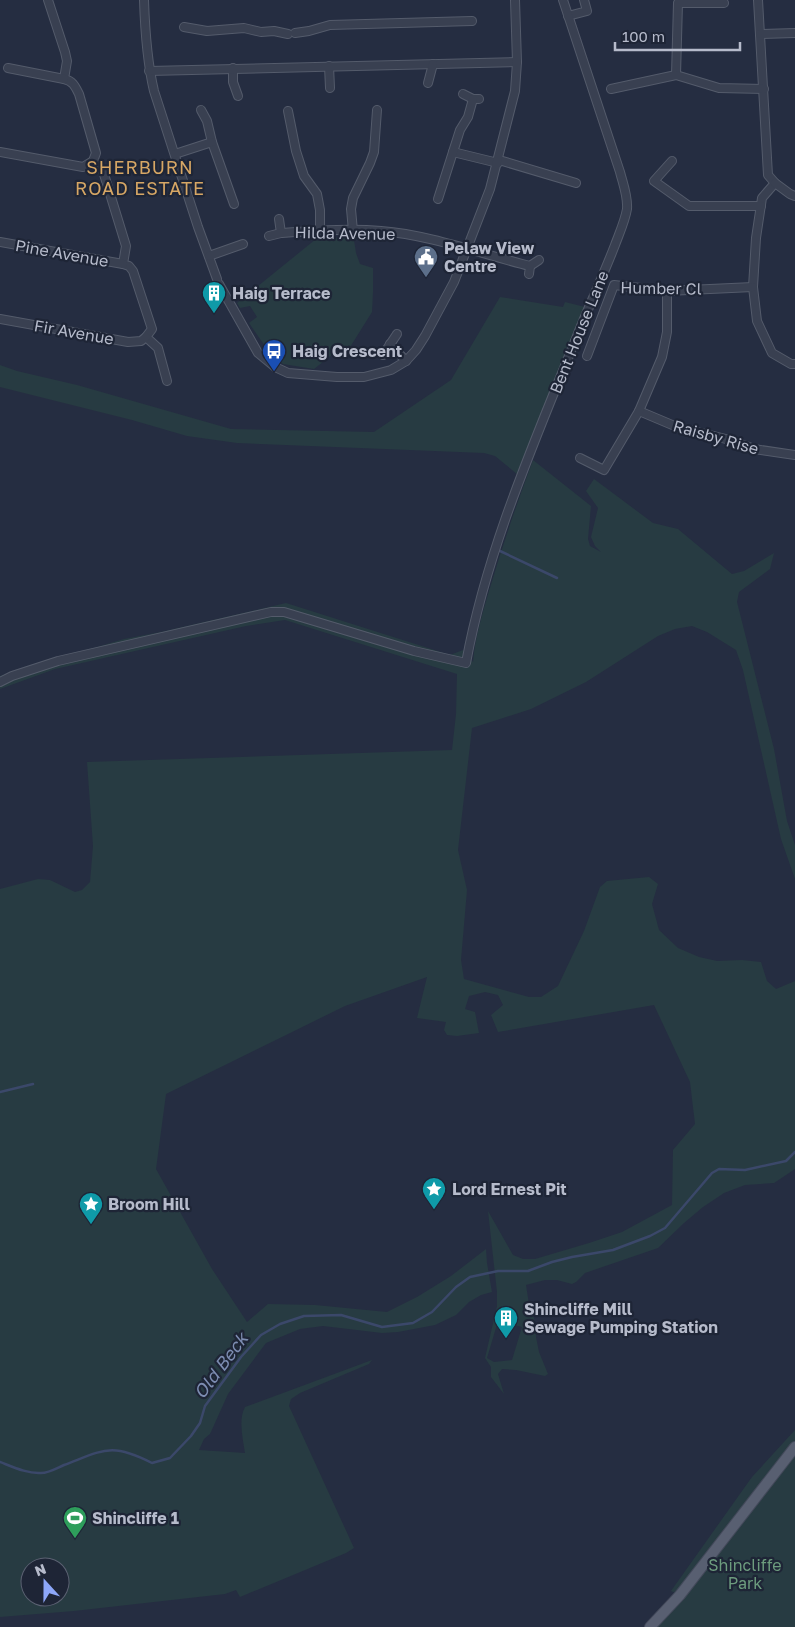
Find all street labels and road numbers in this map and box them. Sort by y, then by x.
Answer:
street label: Hilda Avenue [294,222,396,244]
street label: Pine Avenue [14,235,110,271]
street label: Bent House Lane [545,268,613,396]
street label: Humber Cl [620,277,702,299]
street label: Fir Avenue [33,315,115,349]
street label: Raisby Rise [671,415,761,459]

